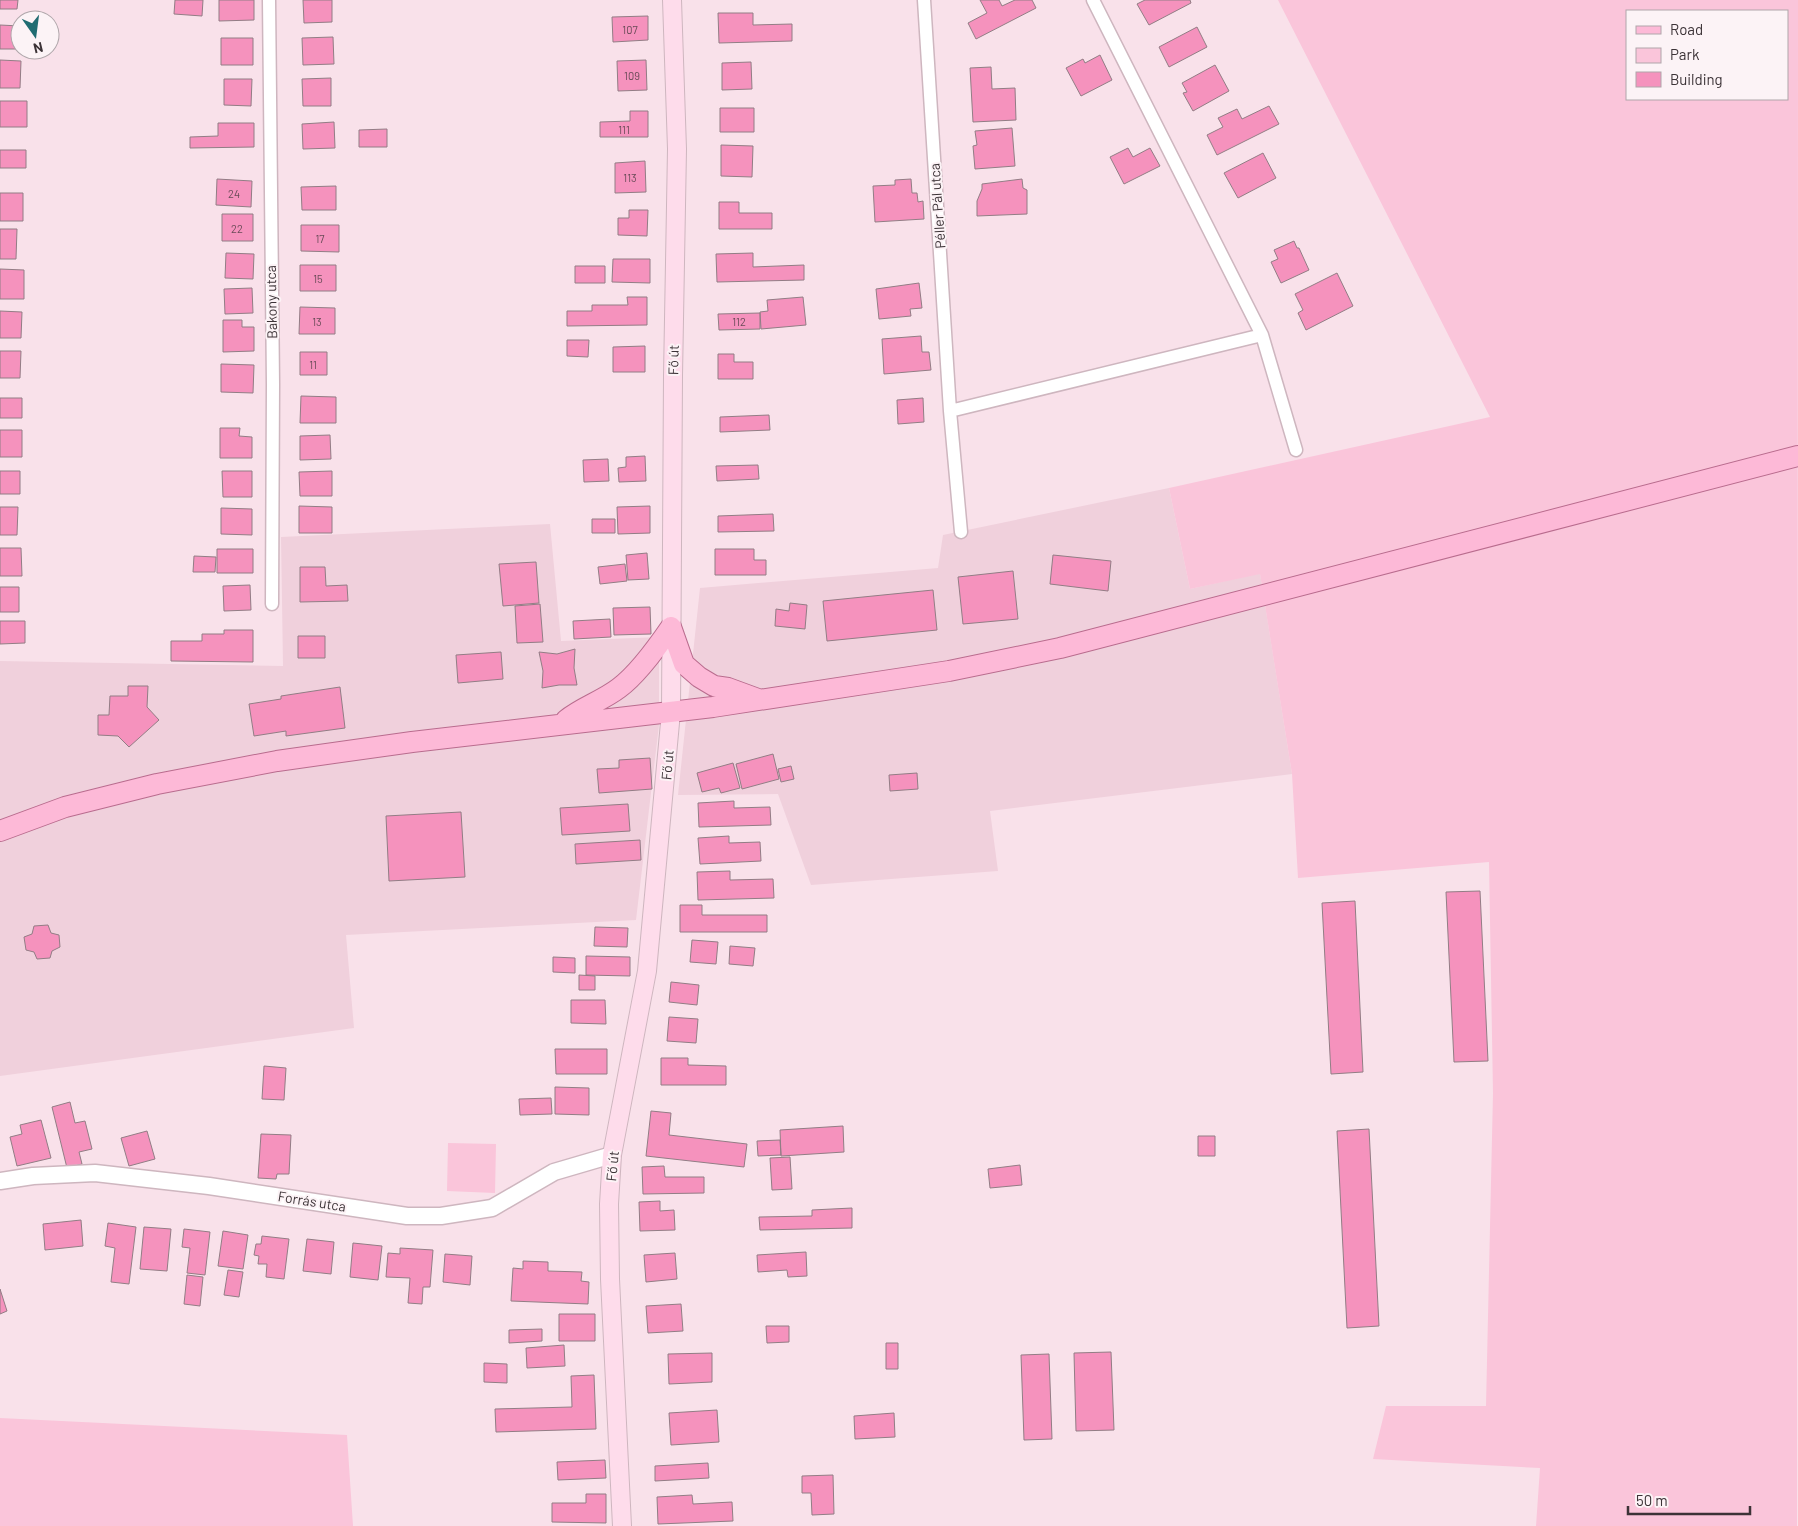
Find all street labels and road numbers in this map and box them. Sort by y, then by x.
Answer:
street label: Péller Pál utca [926,163,948,249]
street label: Bakony utca [262,265,280,339]
street label: Fő út [664,345,682,375]
street label: Fő út [657,749,677,781]
street label: Fő út [602,1150,622,1182]
street label: Forrás utca [277,1187,347,1215]

